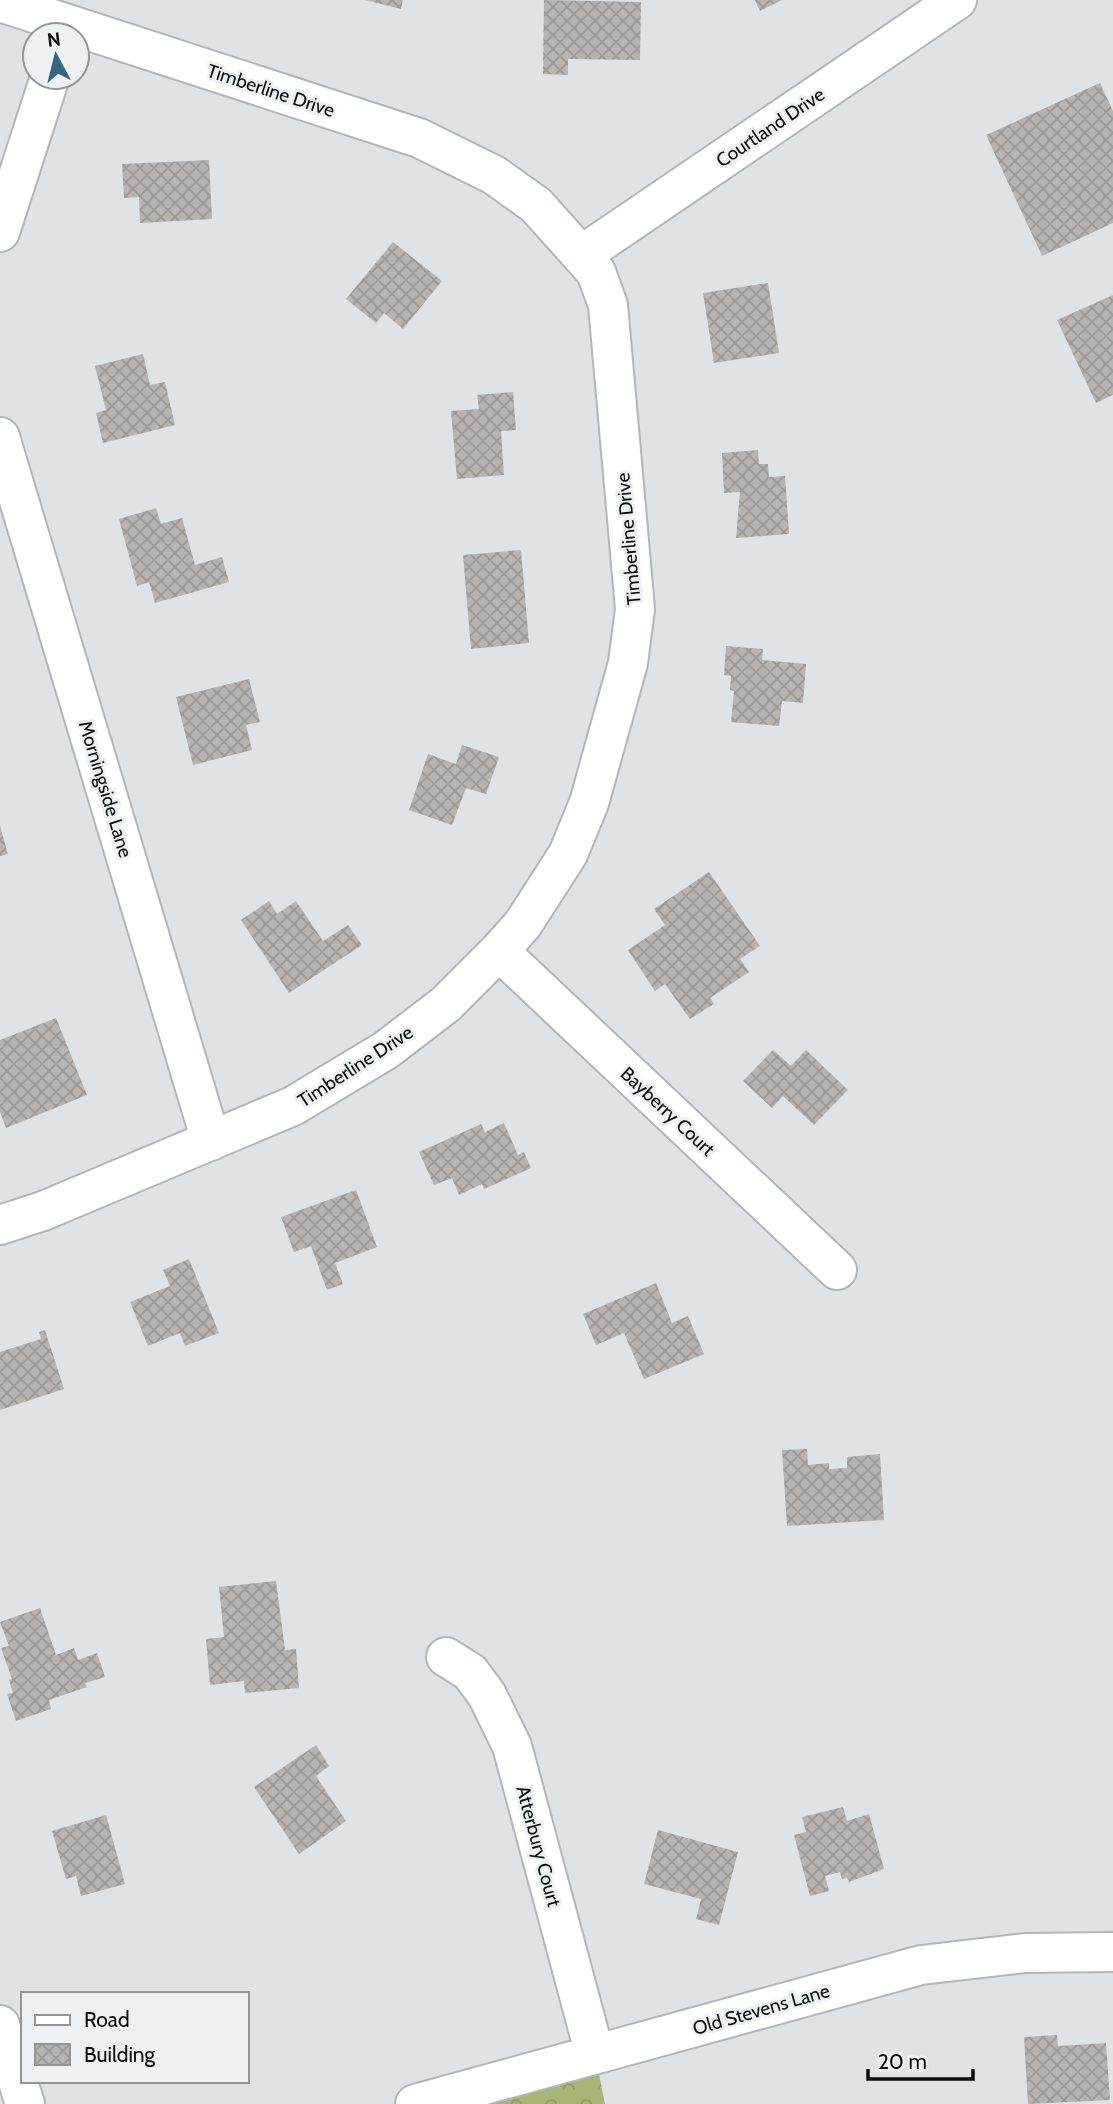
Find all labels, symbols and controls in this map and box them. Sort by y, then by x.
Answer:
north arrow [21,21,91,91]
text: N [46,27,62,52]
street label: Timberline Drive [204,59,338,122]
street label: Courtland Drive [712,83,829,172]
street label: Timberline Drive [611,472,646,606]
street label: Morningside Lane [74,718,137,861]
street label: Timberline Drive [293,1020,417,1112]
street label: Bayberry Court [616,1062,720,1161]
street label: Atterbury Court [511,1783,566,1910]
street label: Old Stevens Lane [690,1979,832,2040]
legend [21,1992,248,2083]
text: Road [84,2007,130,2032]
scale bar [868,2038,973,2082]
text: Building [84,2042,156,2067]
text: 20 m [878,2049,927,2074]

